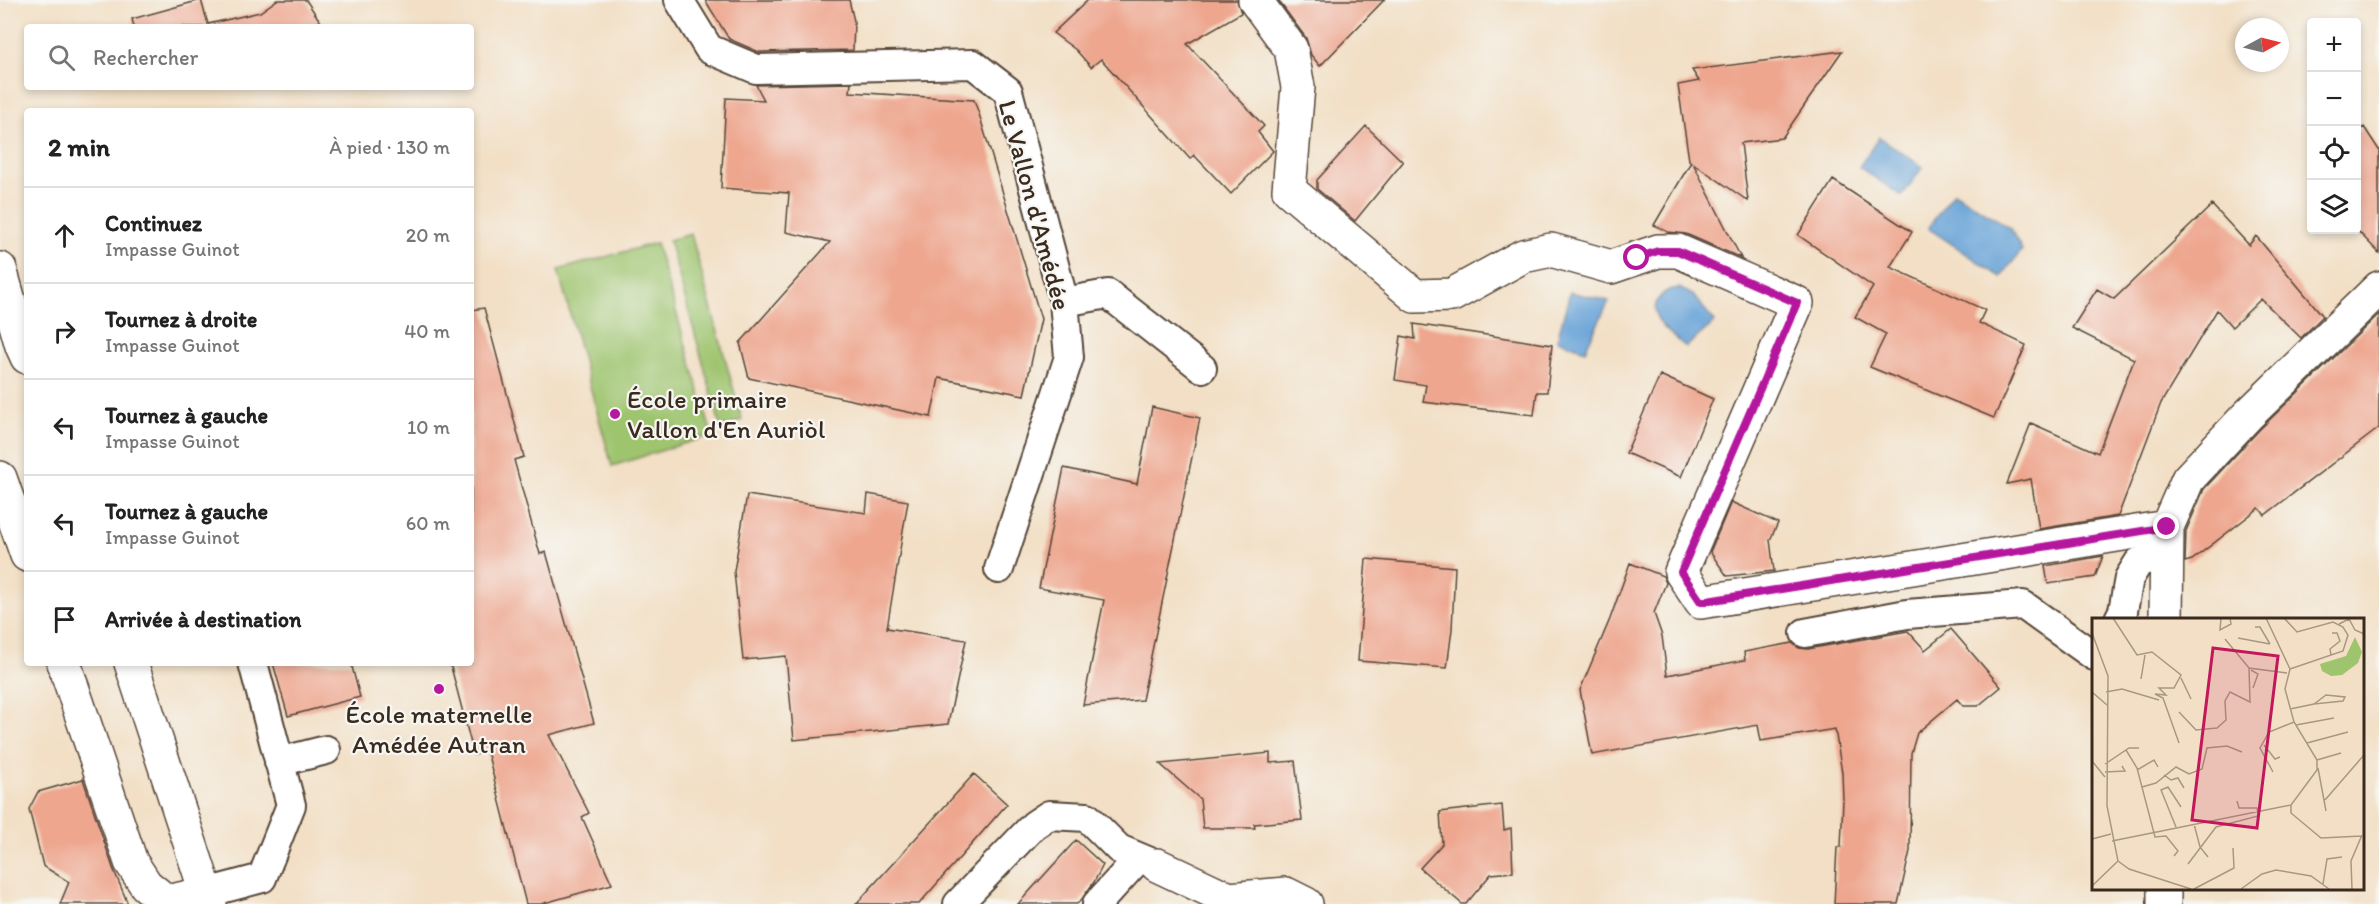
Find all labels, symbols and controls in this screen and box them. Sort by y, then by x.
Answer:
north arrow [2235,18,2289,72]
map controls [2307,18,2361,234]
button: + [2307,18,2361,72]
search box [24,24,474,90]
icon: search [45,41,78,74]
text: Rechercher [93,44,198,71]
button: − [2307,72,2361,126]
street label: Le Vallon d'Amédée [992,96,1078,314]
button: locate [2307,126,2361,180]
text: 2 min [48,131,110,163]
text: À pied · 130 m [329,135,450,159]
button: layers [2307,180,2361,234]
text: Continuez [105,210,202,237]
icon: ahead [48,219,81,252]
text: 20 m [406,223,450,247]
text: Impasse Guinot [105,237,240,261]
route start [1623,244,1649,270]
text: Tournez à droite [105,306,257,333]
icon: right [48,315,81,348]
text: 40 m [404,319,450,343]
text: Impasse Guinot [105,333,240,357]
place label: École primaire Vallon d'En Auriòl [627,383,825,445]
text: Tournez à gauche [105,402,268,429]
marker: École primaire Vallon d'En Auriòl [608,407,622,421]
icon: left [48,411,81,444]
text: 10 m [407,415,450,439]
text: Impasse Guinot [105,429,240,453]
text: Tournez à gauche [105,498,268,525]
icon: left [48,507,81,540]
text: 60 m [406,511,450,535]
route end [2153,513,2179,539]
text: Impasse Guinot [105,525,240,549]
icon: arrive [48,603,81,636]
text: Arrivée à destination [105,606,301,633]
inset map [2092,618,2364,889]
marker: École maternelle Amédée Autran [432,682,446,696]
place label: École maternelle Amédée Autran [345,698,533,760]

